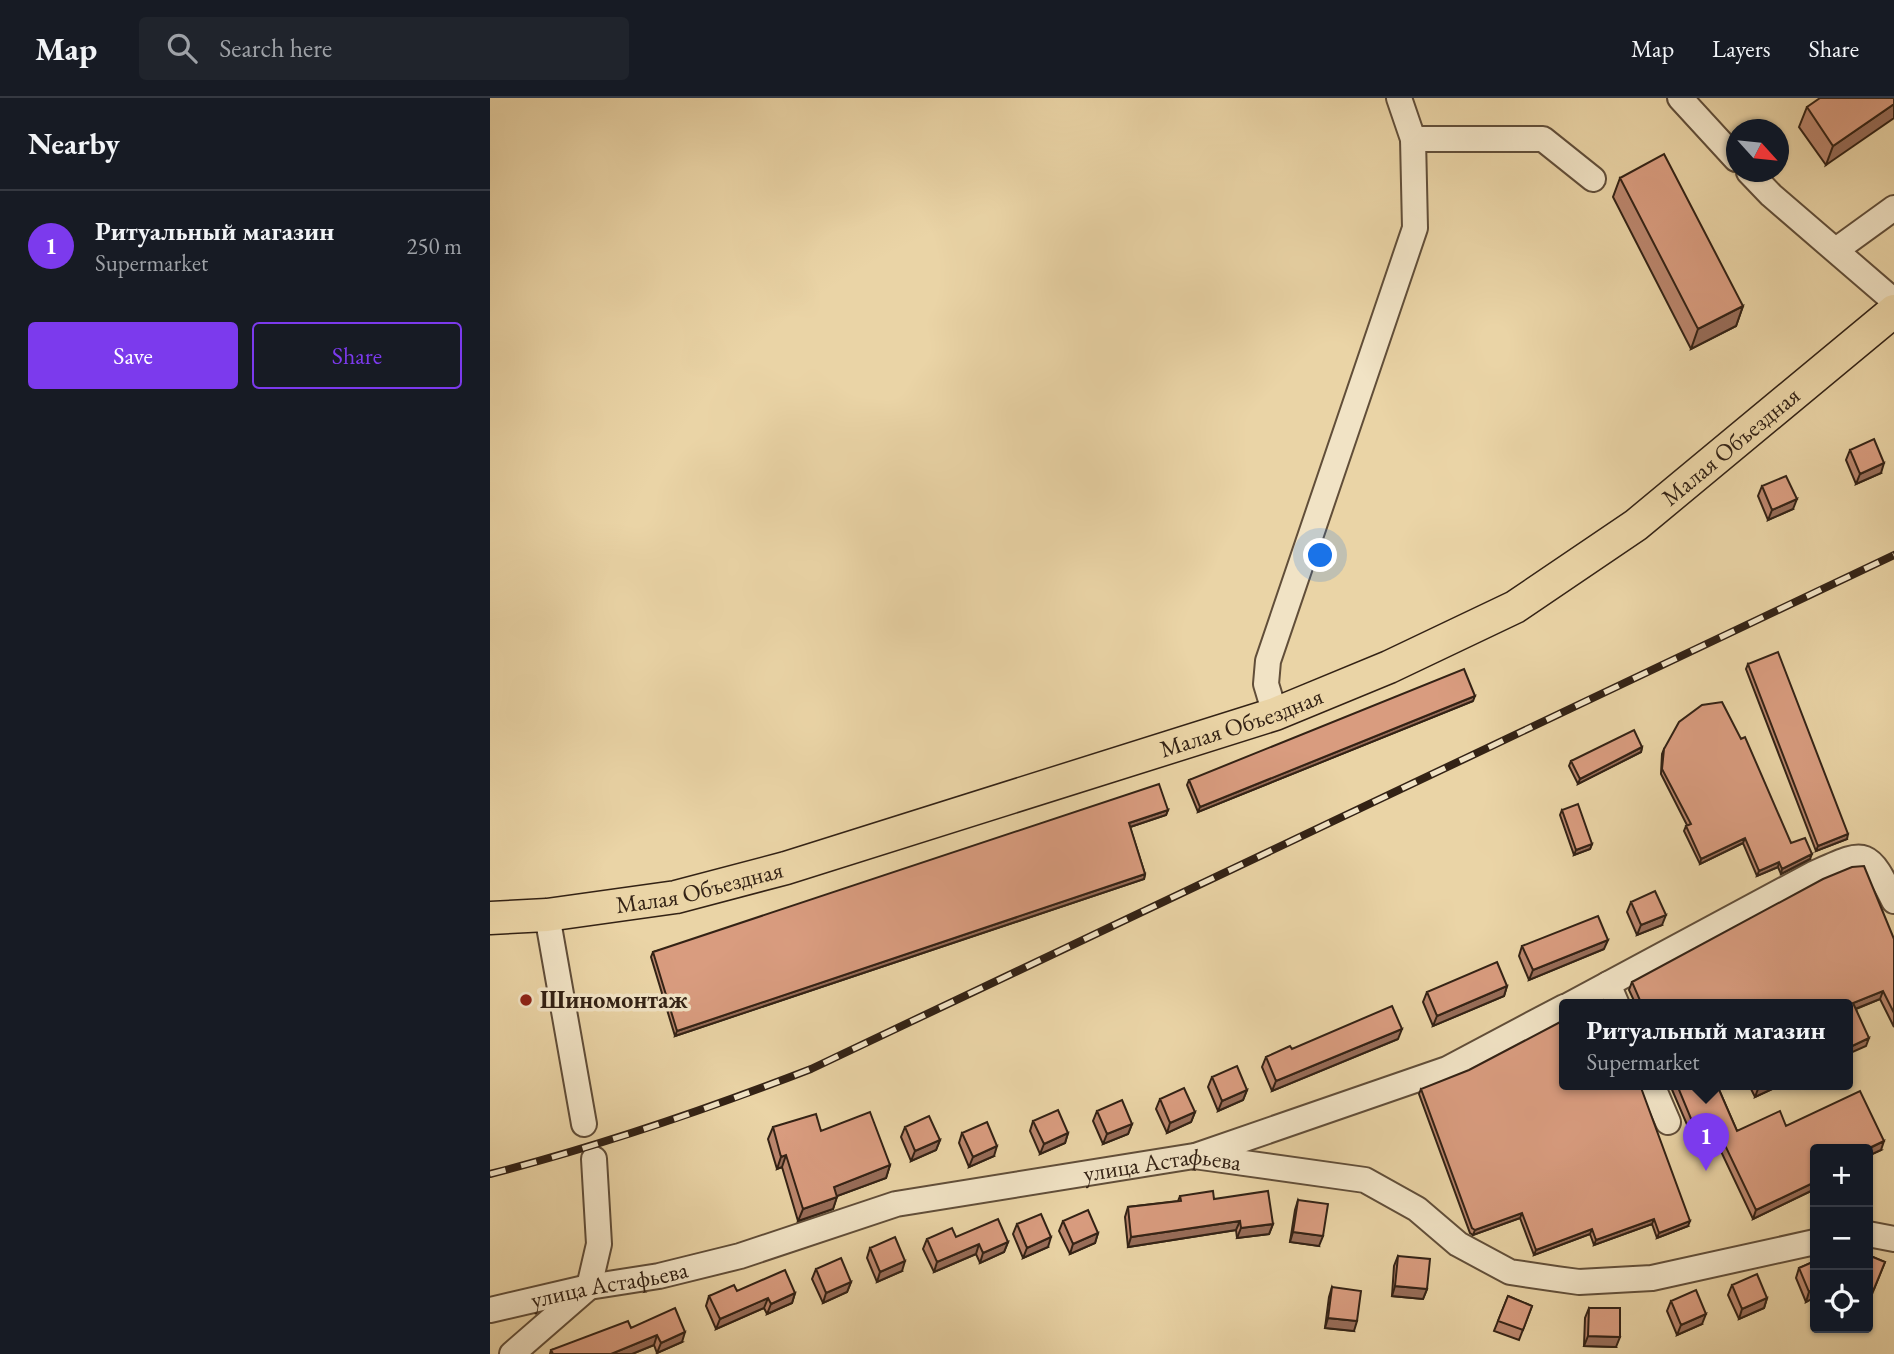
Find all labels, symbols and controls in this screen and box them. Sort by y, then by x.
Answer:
search box [139,17,629,80]
text: Map [35,27,97,70]
icon: search [163,29,201,67]
text: Search here [219,31,332,65]
text: Map [1631,33,1674,64]
text: Layers [1712,33,1771,64]
text: Share [1809,33,1859,64]
north arrow [1726,119,1789,182]
text: Nearby [28,124,120,163]
text: Ритуальный магазин [95,214,334,248]
text: 1 [45,231,57,261]
text: 250 m [406,231,462,261]
text: Supermarket [95,248,208,278]
button: Save [28,322,238,389]
button: Share [252,322,462,389]
street label: Малая Объездная [1655,379,1806,512]
your location [1303,538,1337,572]
street label: Малая Объездная [1156,680,1328,764]
street label: Малая Объездная [614,853,786,920]
place label: Шиномонтаж [540,984,689,1015]
marker: Шиномонтаж [518,992,534,1008]
popup [1559,999,1853,1090]
text: Ритуальный магазин [1586,1013,1826,1047]
text: Supermarket [1586,1047,1700,1077]
pin: 1 [1683,1113,1729,1171]
street label: улица Астафьева [1081,1139,1244,1189]
map controls [1810,1144,1873,1333]
button: + [1810,1144,1873,1207]
button: − [1810,1207,1873,1270]
street label: улица Астафьева [527,1253,691,1315]
button: locate [1810,1270,1873,1333]

